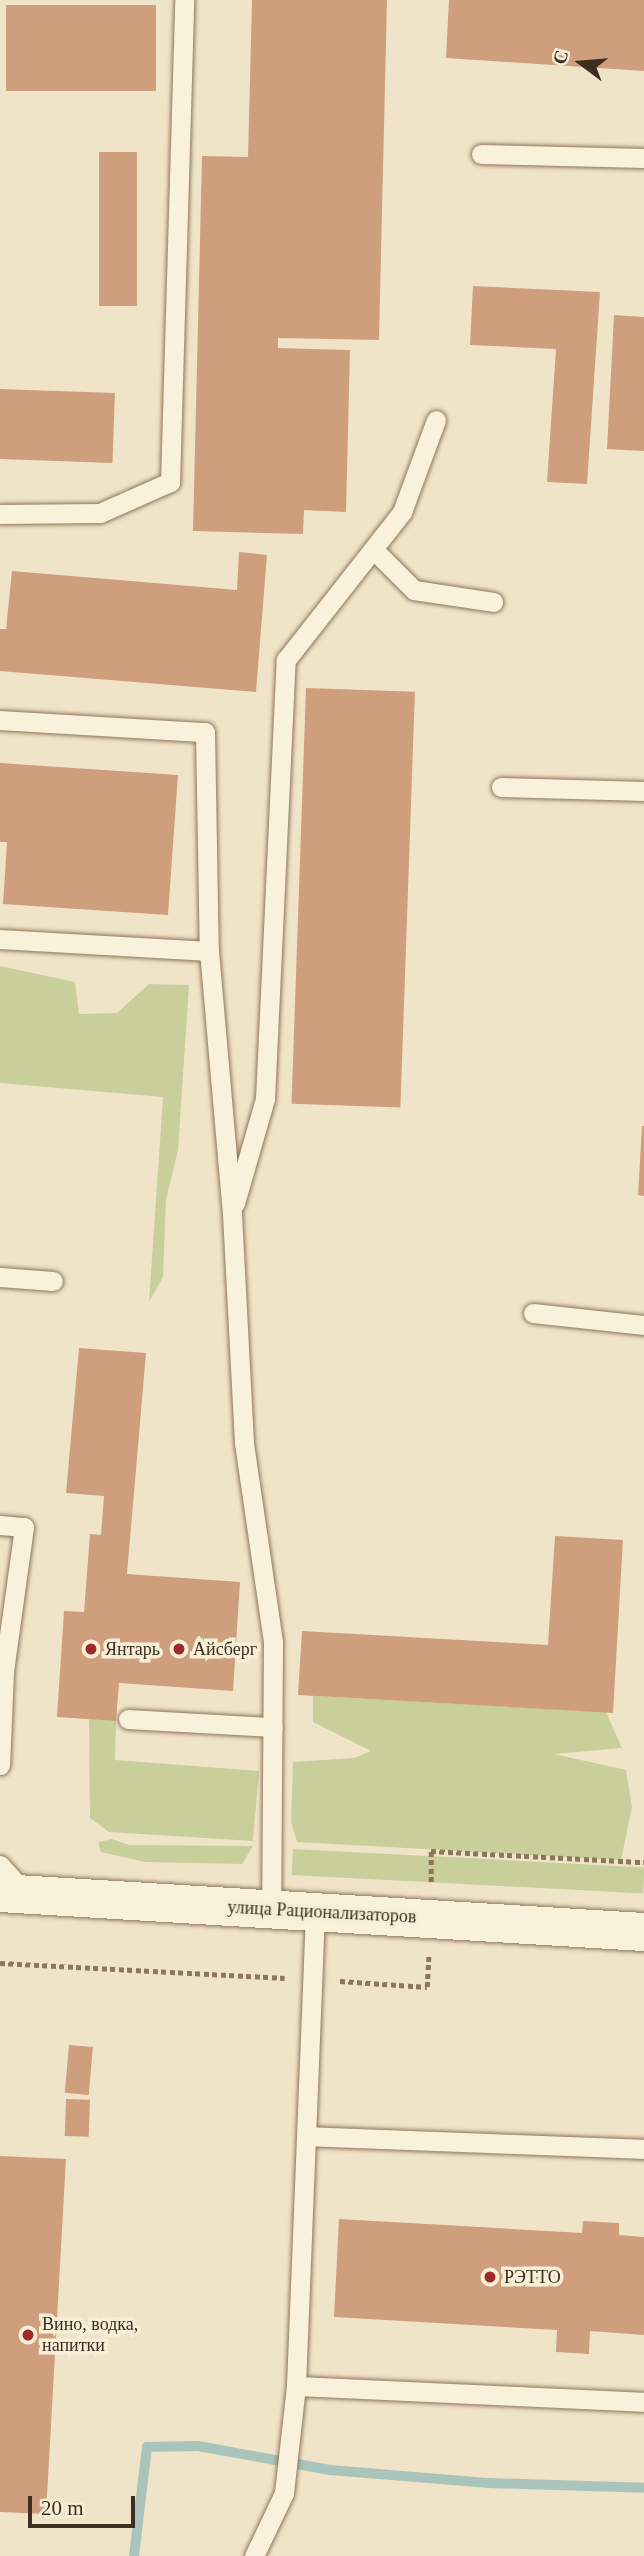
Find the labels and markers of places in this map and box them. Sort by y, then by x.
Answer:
place label: Янтарь [105,1638,160,1660]
place label: Айсберг [193,1638,257,1660]
marker: Янтарь [83,1641,99,1657]
marker: Айсберг [171,1641,187,1657]
place label: РЭТТО [504,2266,561,2288]
marker: РЭТТО [482,2269,498,2285]
place label: Вино, водка, напитки [42,2314,138,2356]
marker: Вино, водка, напитки [20,2327,36,2343]

